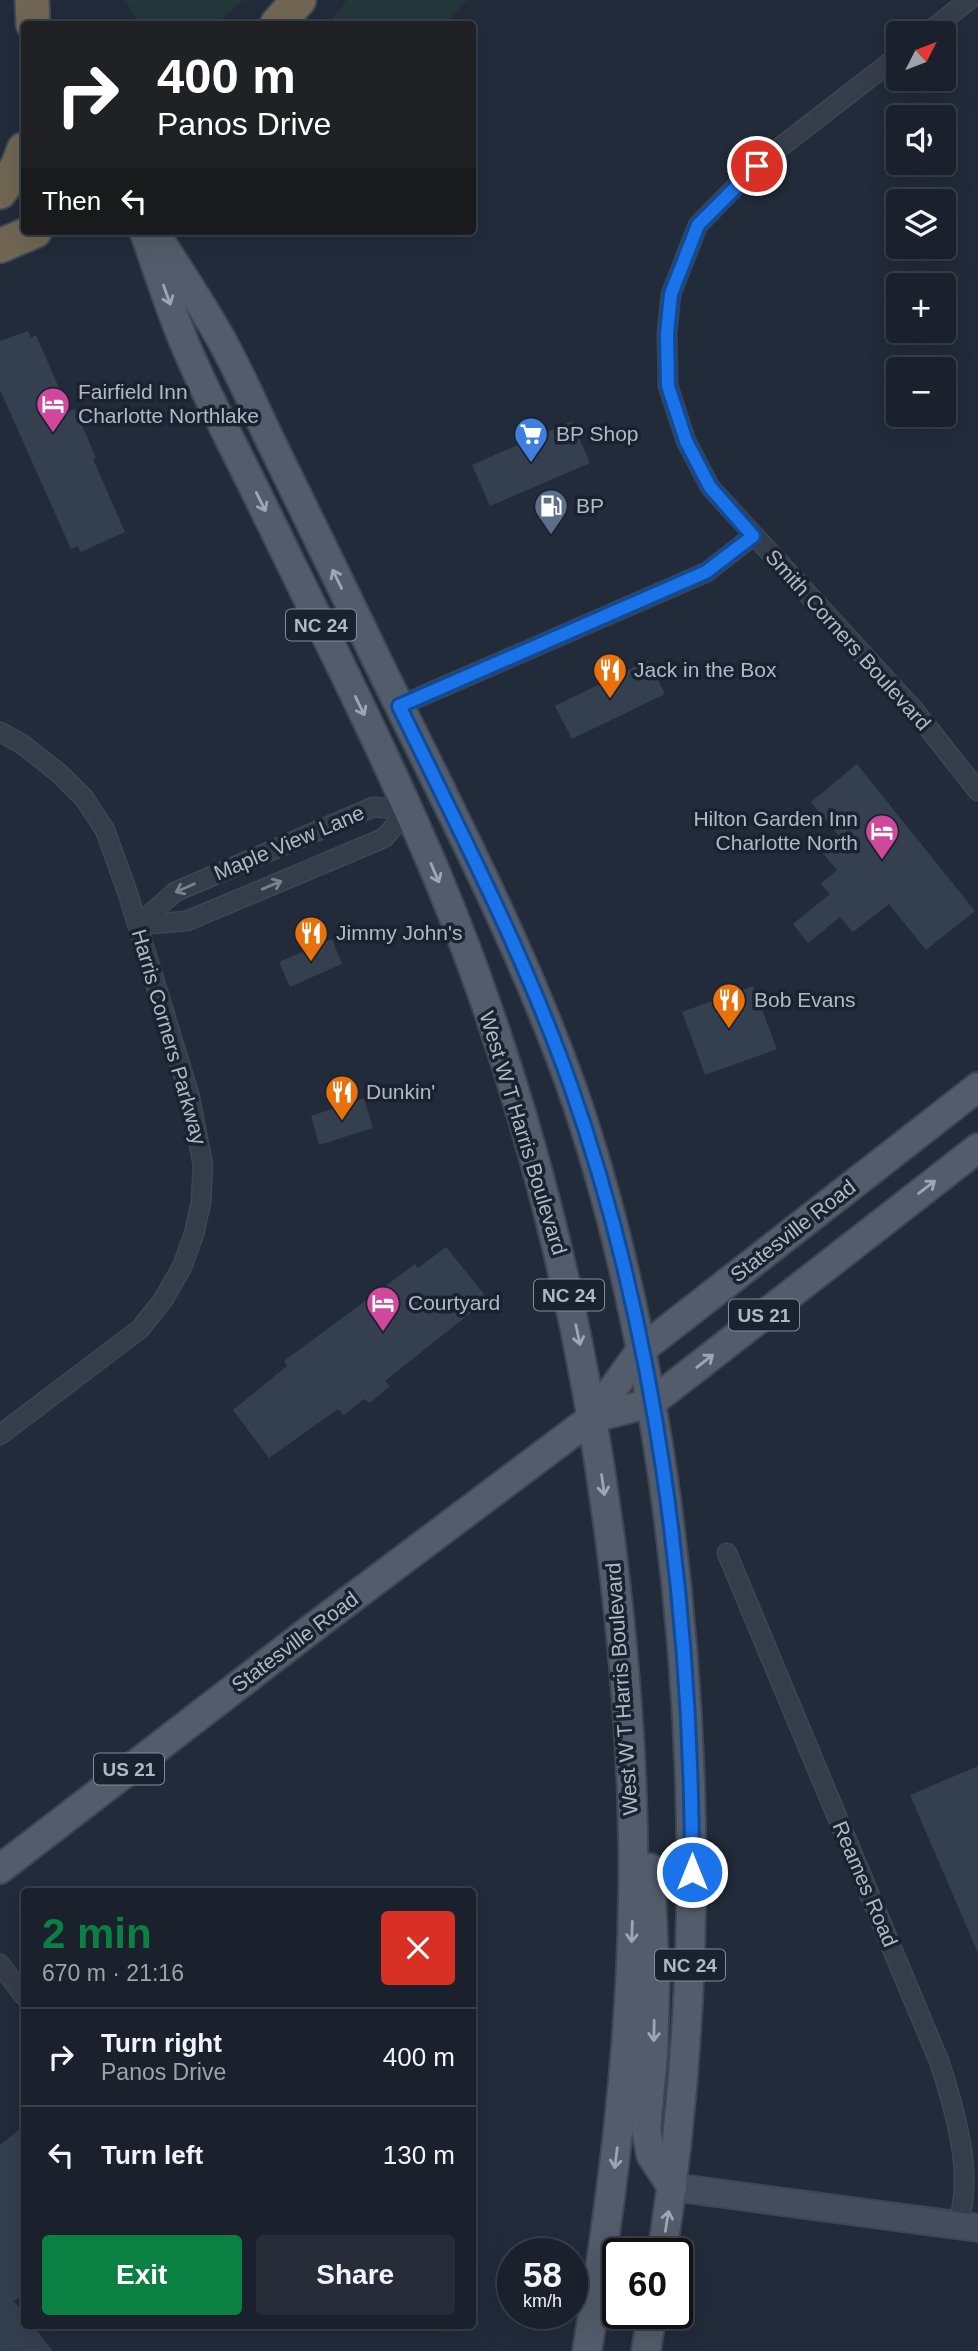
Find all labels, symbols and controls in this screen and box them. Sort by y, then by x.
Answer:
north arrow [886,21,956,91]
map controls [886,21,956,427]
icon: right [42,49,133,140]
text: 400 m [157,49,296,103]
button: sound [886,105,956,175]
text: Panos Drive [157,106,331,142]
pin [727,136,787,196]
icon: arrive [738,147,776,185]
icon: left [115,182,153,220]
text: Then [42,186,101,216]
button: layers [886,189,956,259]
button: + [886,273,956,343]
one-way arrow [162,284,174,306]
button: − [886,357,956,427]
place label: Fairfield Inn Charlotte Northlake [78,380,259,427]
hotel icon: Fairfield Inn Charlotte Northlake [34,385,72,434]
supermarket icon: BP Shop [512,415,550,464]
place label: BP Shop [556,422,639,445]
fuel station icon: BP [532,487,570,536]
one-way arrow [254,491,268,512]
place label: BP [576,494,604,517]
street label: Smith Corners Boulevard [761,545,935,735]
one-way arrow [330,569,344,590]
road number: NC 24 [286,610,356,640]
restaurant icon: Jack in the Box [591,651,629,700]
place label: Jack in the Box [634,658,777,681]
one-way arrow [354,695,368,716]
street label: Maple View Lane [210,801,367,885]
place label: Hilton Garden Inn Charlotte North [693,807,858,854]
hotel icon: Hilton Garden Inn Charlotte North [863,812,901,861]
one-way arrow [429,861,442,883]
one-way arrow [261,878,283,891]
one-way arrow [175,882,196,895]
restaurant icon: Jimmy John's [292,914,330,963]
place label: Jimmy John's [336,921,463,944]
street label: Harris Corners Parkway [128,927,211,1148]
restaurant icon: Bob Evans [710,981,748,1030]
place label: Bob Evans [754,988,856,1011]
street label: West W T Harris Boulevard [475,1008,571,1257]
restaurant icon: Dunkin' [323,1073,361,1122]
place label: Dunkin' [366,1080,435,1103]
street label: Statesville Road [726,1175,860,1286]
one-way arrow [917,1179,936,1194]
road number: NC 24 [534,1280,604,1310]
hotel icon: Courtyard [364,1284,402,1333]
place label: Courtyard [408,1291,500,1314]
road number: US 21 [729,1300,799,1330]
one-way arrow [571,1323,585,1346]
one-way arrow [695,1354,714,1369]
one-way arrow [597,1473,610,1496]
street label: West W T Harris Boulevard [601,1562,642,1816]
street label: Statesville Road [227,1587,362,1696]
road number: US 21 [94,1754,164,1784]
street label: Reames Road [829,1818,902,1950]
position arrow [655,1835,729,1909]
text: 2 min [42,1910,152,1957]
button: close [381,1911,455,1985]
one-way arrow [626,1920,639,1943]
road number: NC 24 [655,1950,725,1980]
text: 670 m · 21:16 [42,1960,184,1986]
one-way arrow [647,2020,660,2043]
text: Turn right [101,2028,222,2058]
icon: right [42,2038,80,2076]
text: 400 m [383,2042,455,2072]
text: Panos Drive [101,2059,226,2085]
icon: left [42,2136,80,2174]
text: Turn left [101,2140,203,2170]
text: 130 m [383,2140,455,2170]
one-way arrow [609,2147,622,2169]
one-way arrow [661,2210,674,2233]
button: Exit [42,2235,242,2315]
button: Share [256,2235,455,2315]
speed limit sign: 60 [602,2238,693,2329]
text: 58 [523,2255,562,2294]
text: km/h [523,2291,562,2311]

